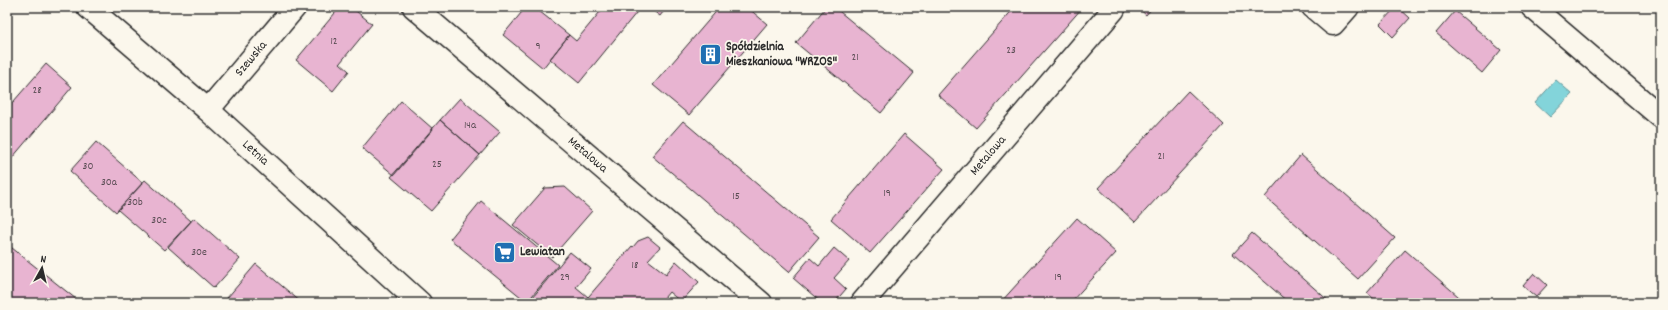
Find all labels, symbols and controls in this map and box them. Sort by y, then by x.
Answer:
house number: 12 [330,34,338,50]
street label: Szewska [231,36,273,81]
place label: Spółdzielnia Mieszkaniowa "WRZOS" [726,38,838,72]
house number: 9 [535,39,541,55]
building icon: Spółdzielnia Mieszkaniowa "WRZOS" [697,41,723,67]
house number: 23 [1006,43,1016,59]
house number: 21 [851,50,859,66]
house number: 28 [32,83,42,99]
house number: 14a [464,118,477,134]
street label: Metalowa [966,131,1012,180]
street label: Metalowa [563,132,612,178]
street label: Letnia [238,136,274,171]
house number: 21 [1157,149,1165,165]
house number: 25 [432,157,442,173]
house number: 30 [83,159,93,175]
house number: 30a [101,175,118,191]
house number: 19 [883,186,891,202]
house number: 15 [732,189,740,205]
house number: 30b [127,195,143,211]
house number: 30c [151,213,167,229]
supermarket icon: Lewiatan [491,239,517,265]
place label: Lewiatan [520,243,565,262]
house number: 30e [191,245,207,261]
north arrow [22,248,62,288]
text: N [39,252,47,268]
house number: 18 [632,258,638,274]
house number: 29 [560,270,570,286]
house number: 19 [1054,270,1062,286]

